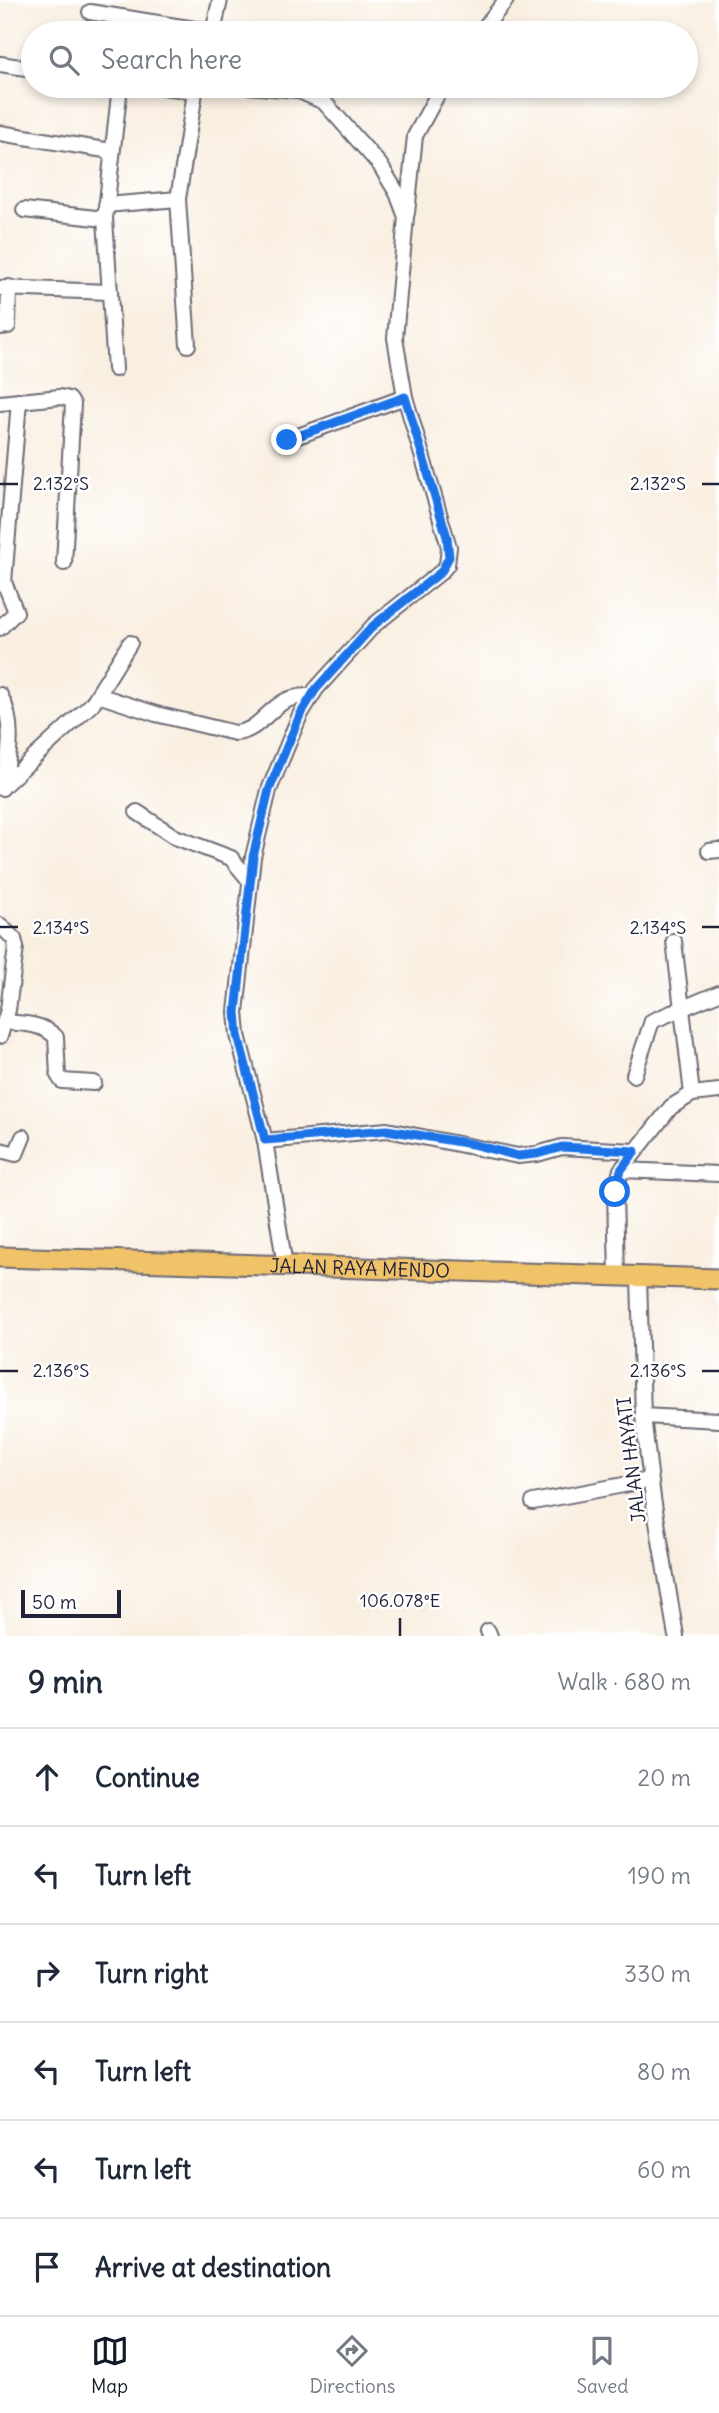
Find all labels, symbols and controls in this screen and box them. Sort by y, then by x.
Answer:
search box [21,21,698,98]
icon: search [45,41,83,79]
text: Search here [101,43,242,76]
route end [271,424,302,455]
text: 2.132°S [33,472,89,495]
text: 2.132°S [630,472,686,495]
text: 2.134°S [33,916,89,939]
text: 2.134°S [630,916,686,939]
route start [599,1176,630,1207]
street label: JALAN RAYA MENDO [269,1253,450,1283]
text: 2.136°S [33,1359,89,1382]
text: 2.136°S [630,1359,686,1382]
street label: JALAN HAYATI [611,1396,651,1524]
scale bar [21,1587,121,1619]
text: 106.078°E [360,1589,440,1612]
text: 50 m [32,1590,77,1614]
text: 9 min [28,1663,103,1701]
text: Walk · 680 m [557,1667,691,1696]
icon: ahead [28,1758,66,1796]
text: Continue [95,1761,200,1794]
text: 20 m [638,1763,691,1792]
icon: left [28,1856,66,1894]
text: Turn left [95,1859,191,1892]
text: 190 m [628,1861,691,1890]
icon: right [28,1954,66,1992]
text: Turn right [95,1957,208,1990]
text: 330 m [624,1959,691,1988]
icon: left [28,2052,66,2090]
text: Turn left [95,2055,191,2088]
text: 80 m [637,2057,691,2086]
icon: left [28,2150,66,2188]
text: Turn left [95,2153,191,2186]
text: 60 m [637,2155,691,2184]
icon: arrive [28,2248,66,2286]
text: Arrive at destination [95,2251,331,2284]
tab: Map [91,2332,129,2398]
tab: Directions [310,2332,395,2398]
tab: Saved [576,2332,628,2398]

